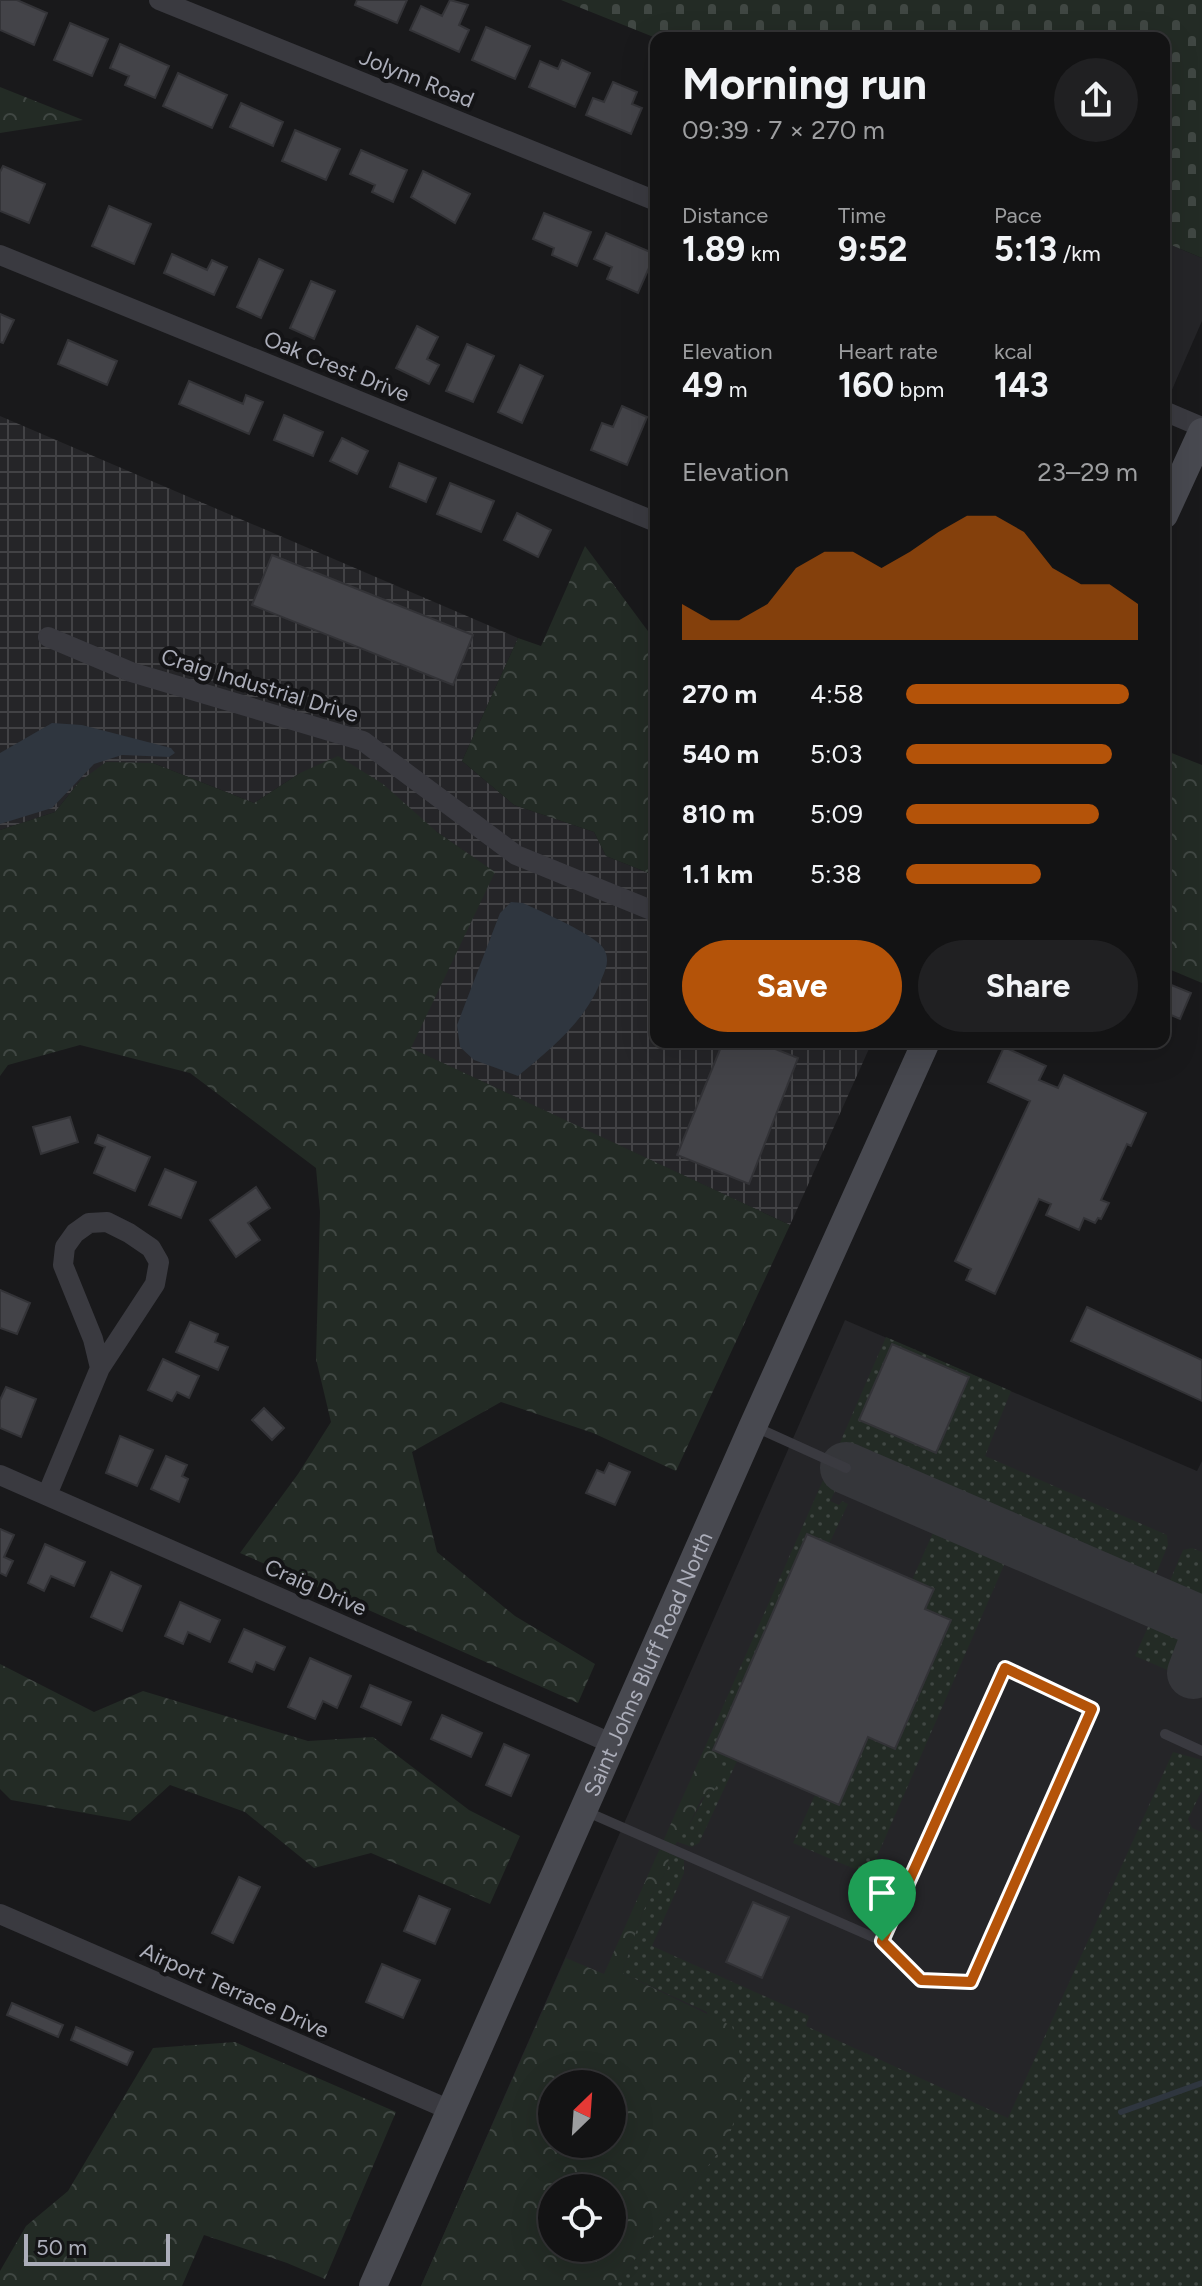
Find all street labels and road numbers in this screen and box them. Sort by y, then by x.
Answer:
street label: Jolynn Road [356,43,478,114]
street label: Oak Crest Drive [260,325,414,408]
street label: Craig Industrial Drive [158,643,362,728]
street label: Saint Johns Bluff Road North [578,1528,719,1801]
street label: Craig Drive [261,1553,371,1622]
street label: Airport Terrace Drive [136,1937,333,2044]

